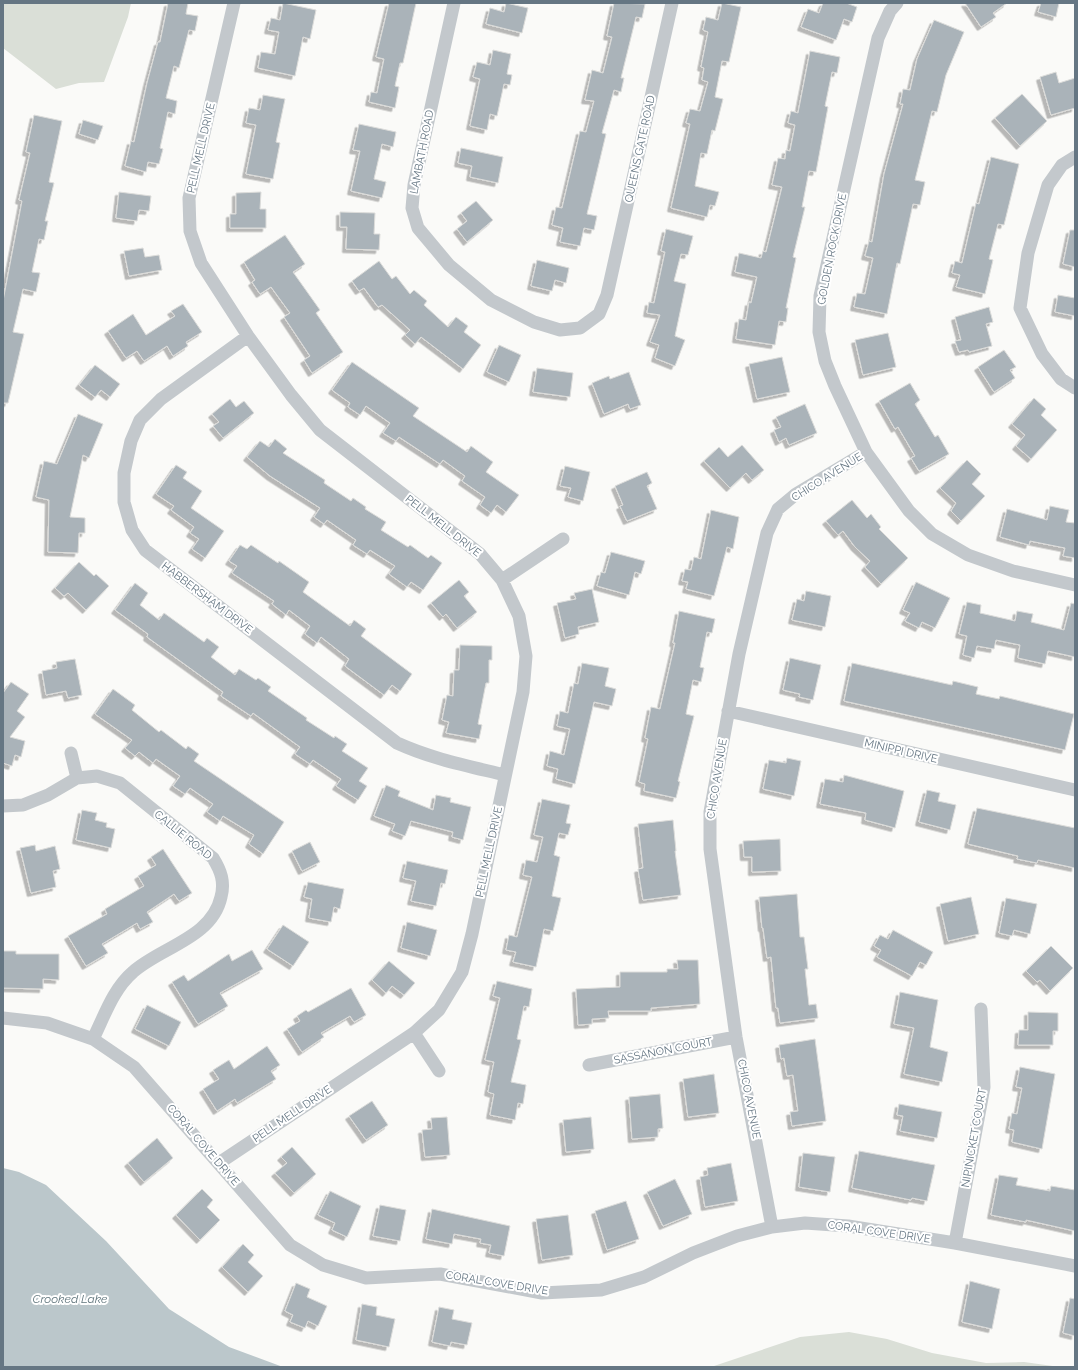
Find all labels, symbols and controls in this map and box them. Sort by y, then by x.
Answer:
street label: QUEENS GATE ROAD [622,94,658,204]
street label: PELL MELL DRIVE [184,101,218,195]
street label: LAMBATH ROAD [407,109,437,195]
street label: GOLDEN ROCK DRIVE [815,192,849,306]
street label: CHICO AVENUE [789,450,865,504]
street label: PELL MELL DRIVE [403,492,484,560]
street label: HABBERSHAM DRIVE [159,559,255,637]
street label: MINIPPI DRIVE [863,736,939,766]
street label: CHICO AVENUE [704,738,730,820]
street label: PELL MELL DRIVE [473,805,505,899]
street label: CALLIE ROAD [152,808,215,862]
street label: SASSANON COURT [612,1035,714,1067]
street label: CHICO AVENUE [735,1058,763,1140]
street label: PELL MELL DRIVE [250,1083,334,1145]
street label: NIPINICKET COURT [959,1087,989,1189]
street label: CORAL COVE DRIVE [164,1102,242,1189]
street label: CORAL COVE DRIVE [827,1218,931,1246]
street label: CORAL COVE DRIVE [445,1268,549,1298]
water label: Crooked Lake [33,1292,108,1306]

